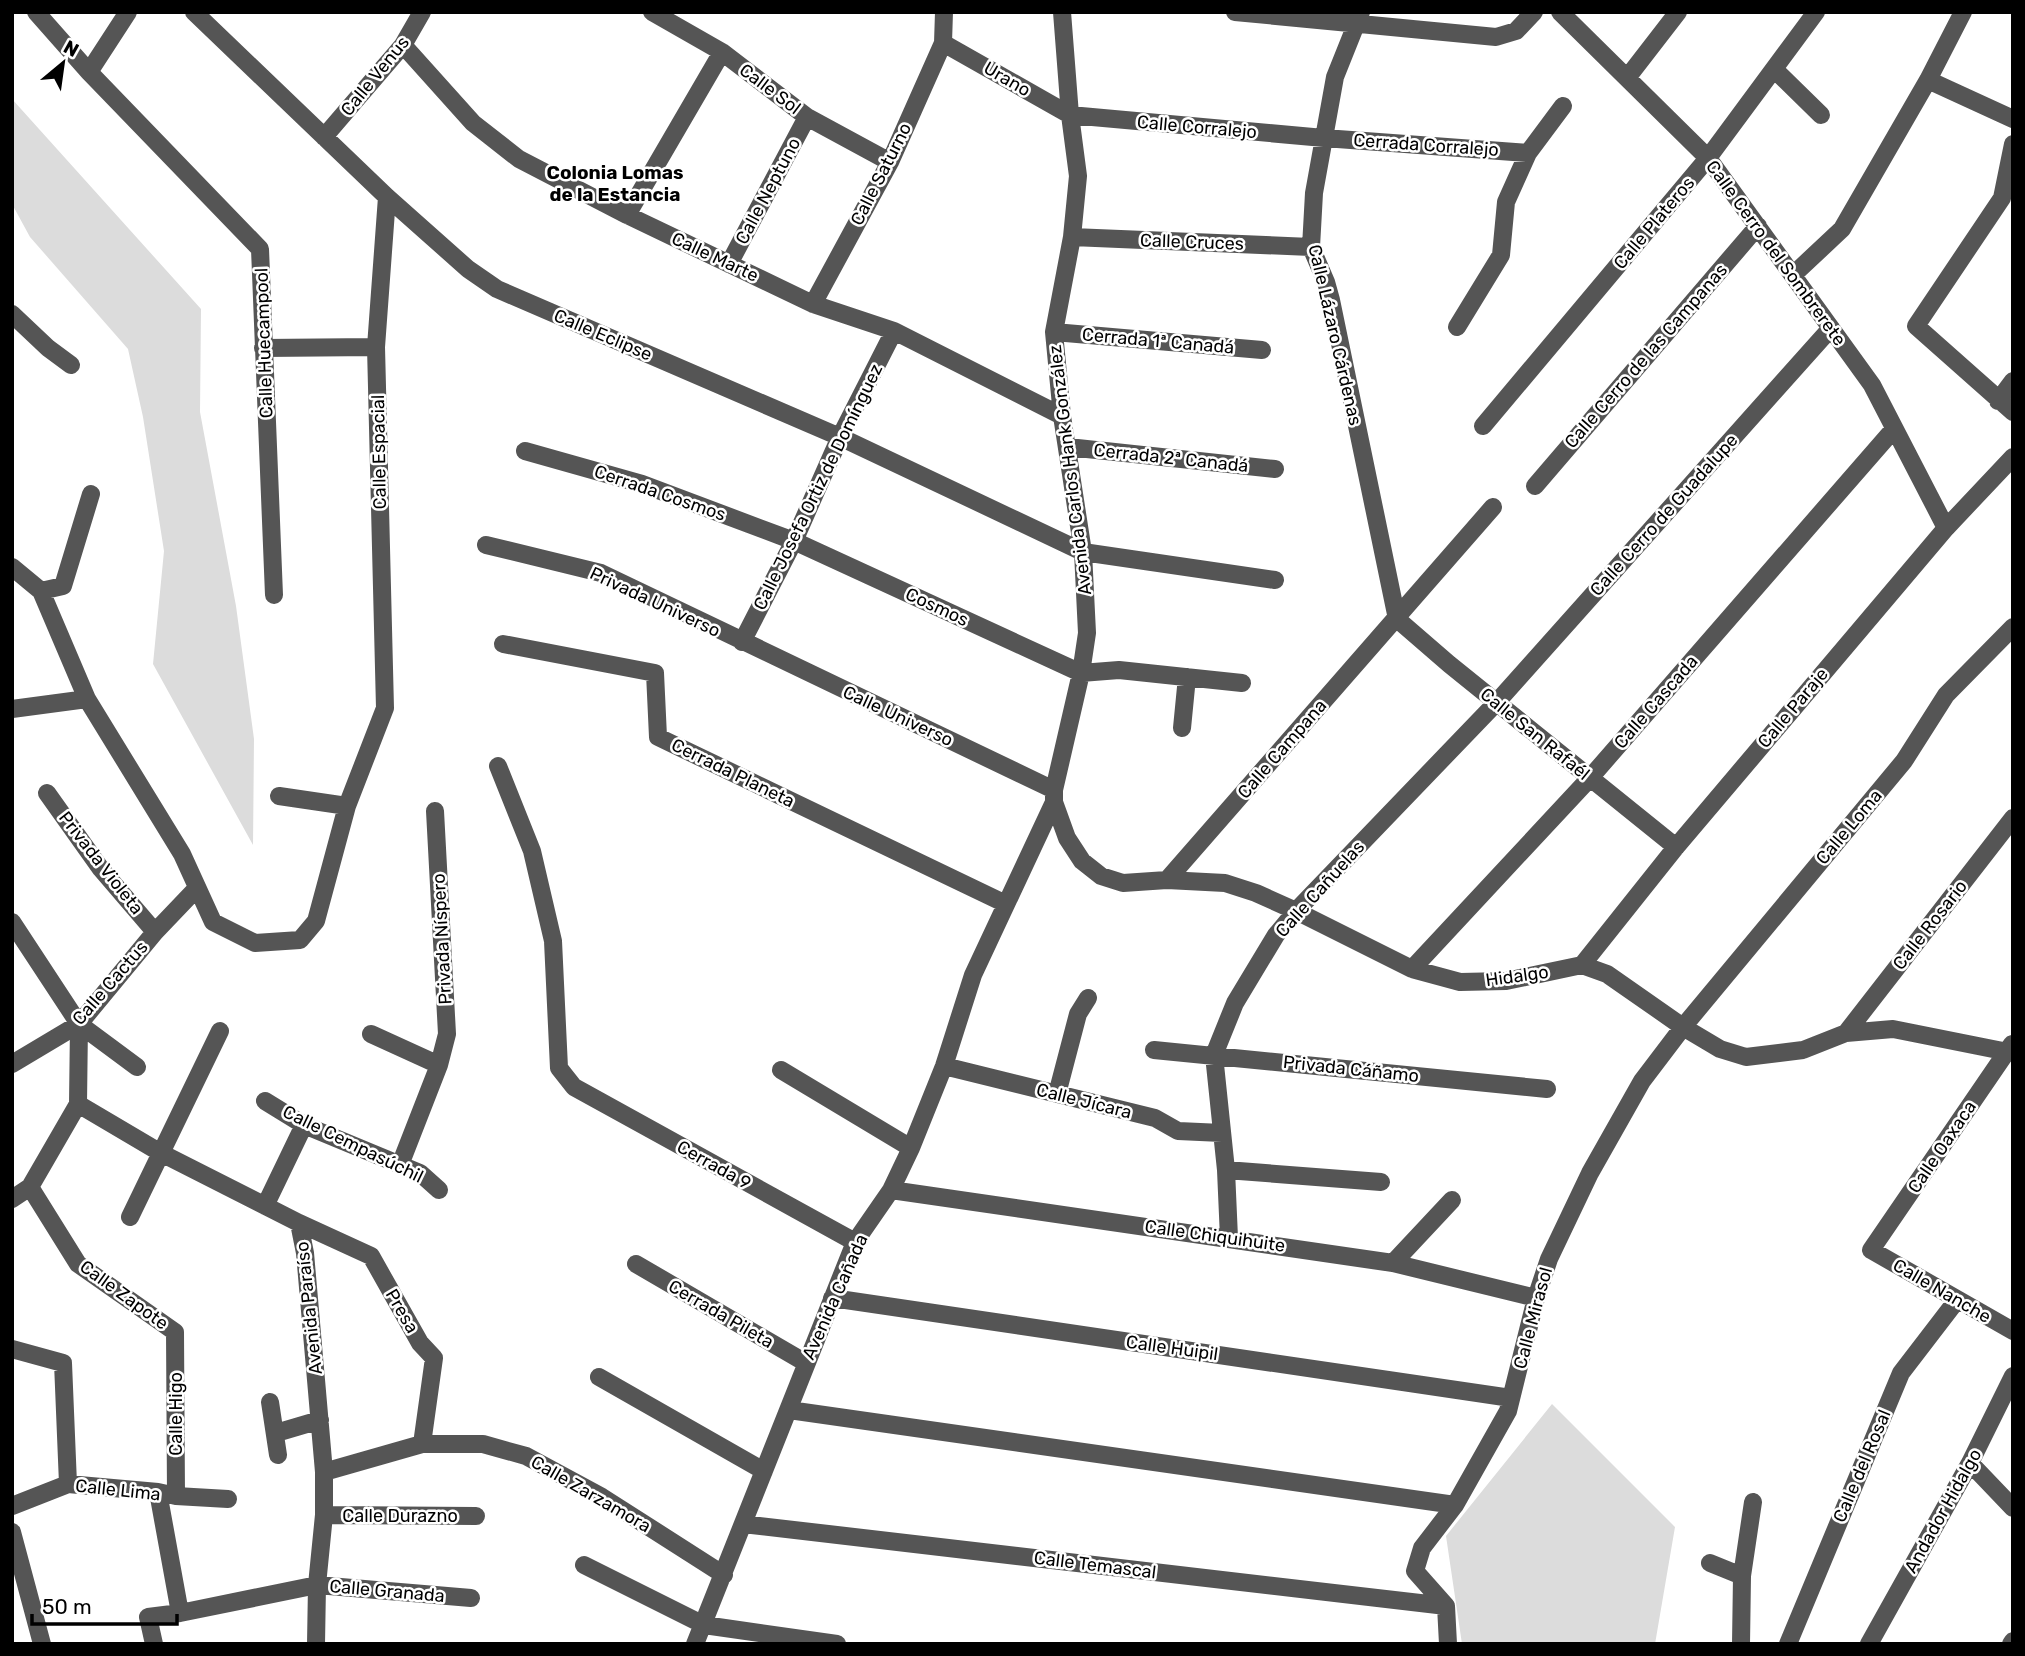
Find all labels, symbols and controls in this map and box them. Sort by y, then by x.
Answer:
north arrow [28,28,98,98]
street label: Calle Venus [336,32,414,120]
text: N [59,35,83,62]
street label: Urano [980,57,1034,101]
street label: Calle Sol [735,59,805,119]
street label: Calle Corralejo [1136,111,1258,143]
street label: Calle Saturno [846,119,916,229]
street label: Cerrada Corralejo [1353,129,1499,161]
street label: Calle Neptuno [731,134,805,248]
street label: Calle Cerro del Sombrerete [1701,156,1851,350]
district label: Colonia Lomas de la Estancia [547,161,683,206]
street label: Calle Plateros [1609,172,1699,274]
street label: Calle Marte [668,227,762,287]
street label: Calle Cruces [1140,229,1244,255]
street label: Calle Lázaro Cárdenas [1303,242,1367,428]
street label: Calle Cerro de las Campanas [1560,259,1732,453]
street label: Calle Huecampool [250,267,278,419]
street label: Calle Eclipse [551,304,655,366]
street label: Cerrada 1ª Canadá [1081,323,1235,359]
street label: Avenida Carlos Hank González [1044,344,1096,596]
street label: Calle Josefa Ortiz de Domínguez [749,360,887,614]
street label: Calle Espacial [367,395,391,509]
street label: Calle Cerro de Guadalupe [1585,429,1743,601]
street label: Cerrada 2ª Canadá [1093,439,1249,477]
street label: Cerrada Cosmos [591,460,729,526]
street label: Privada Universo [586,562,724,642]
street label: Cosmos [902,583,972,631]
street label: Calle Cascada [1609,651,1703,753]
street label: Calle Paraje [1753,663,1833,753]
street label: Calle Universo [839,681,957,751]
street label: Calle San Rafaél [1476,683,1594,785]
street label: Calle Campana [1233,695,1331,803]
street label: Cerrada Planeta [668,734,798,812]
street label: Calle Loma [1811,785,1887,869]
street label: Privada Violeta [54,807,148,919]
street label: Calle Cañuelas [1271,836,1369,942]
street label: Privada Níspero [428,873,456,1005]
street label: Calle Rosario [1888,876,1972,974]
street label: Calle Cactus [68,937,152,1029]
street label: Hidalgo [1484,961,1550,991]
street label: Privada Cáñamo [1282,1051,1420,1087]
street label: Calle Jícara [1034,1079,1134,1123]
street label: Calle Oaxaca [1903,1097,1981,1197]
street label: Calle Cempasúchil [279,1100,427,1188]
street label: Cerrada 9 [673,1136,755,1194]
street label: Calle Chiquihuite [1143,1215,1287,1257]
street label: Avenida Cañada [798,1231,872,1363]
street label: Avenida Paraíso [291,1241,327,1375]
street label: Calle Nanche [1889,1254,1995,1328]
street label: Calle Zapote [75,1256,173,1334]
street label: Calle Mirasol [1509,1265,1557,1371]
street label: Cerrada Pileta [664,1275,778,1353]
street label: Presa [381,1285,423,1337]
street label: Calle Huipil [1125,1331,1219,1365]
street label: Calle Higo [165,1372,187,1456]
street label: Calle del Rosal [1828,1406,1896,1526]
street label: Andador Hidalgo [1900,1445,1986,1577]
street label: Calle Zarzamora [527,1451,655,1537]
street label: Calle Lima [74,1475,162,1505]
street label: Calle Durazno [342,1505,458,1527]
street label: Calle Temascal [1033,1547,1157,1583]
street label: Calle Granada [328,1575,446,1607]
scale bar [32,1582,177,1626]
text: 50 m [42,1594,92,1619]

